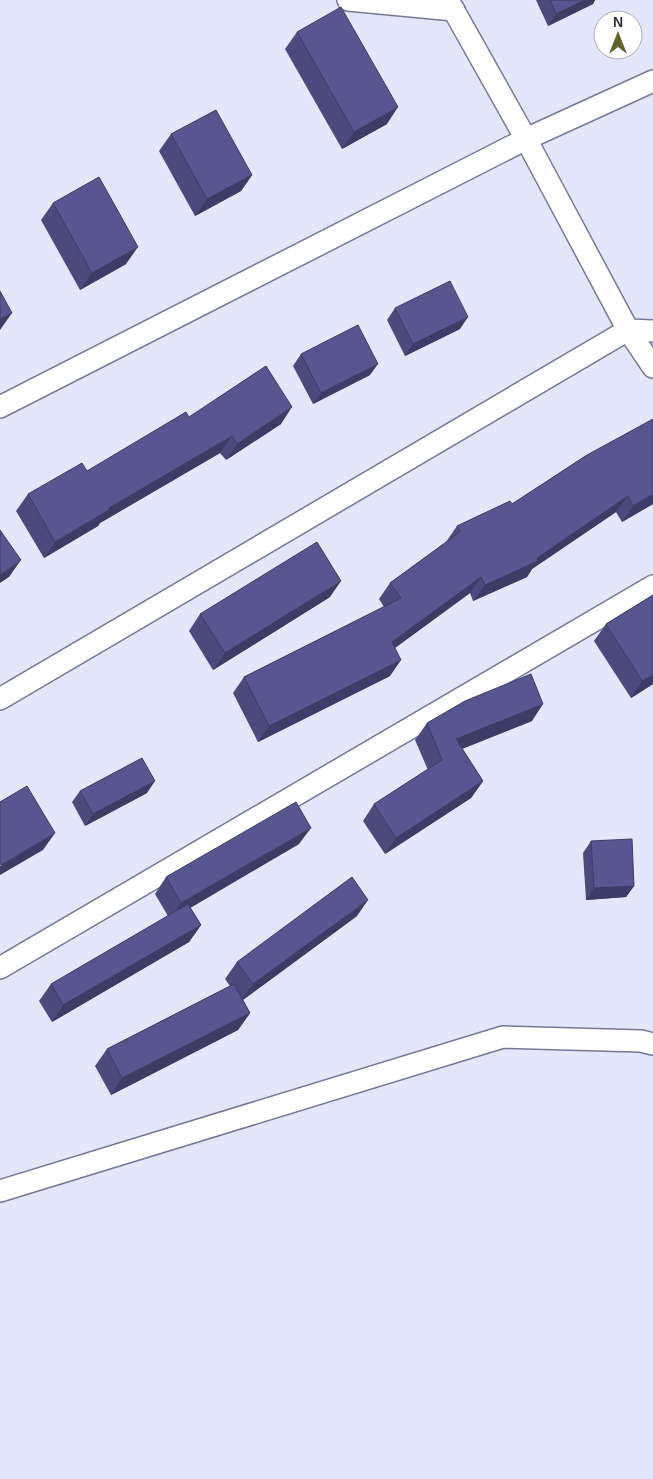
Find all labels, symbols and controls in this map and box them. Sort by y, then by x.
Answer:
north arrow [593,10,643,60]
text: N [613,14,623,30]

